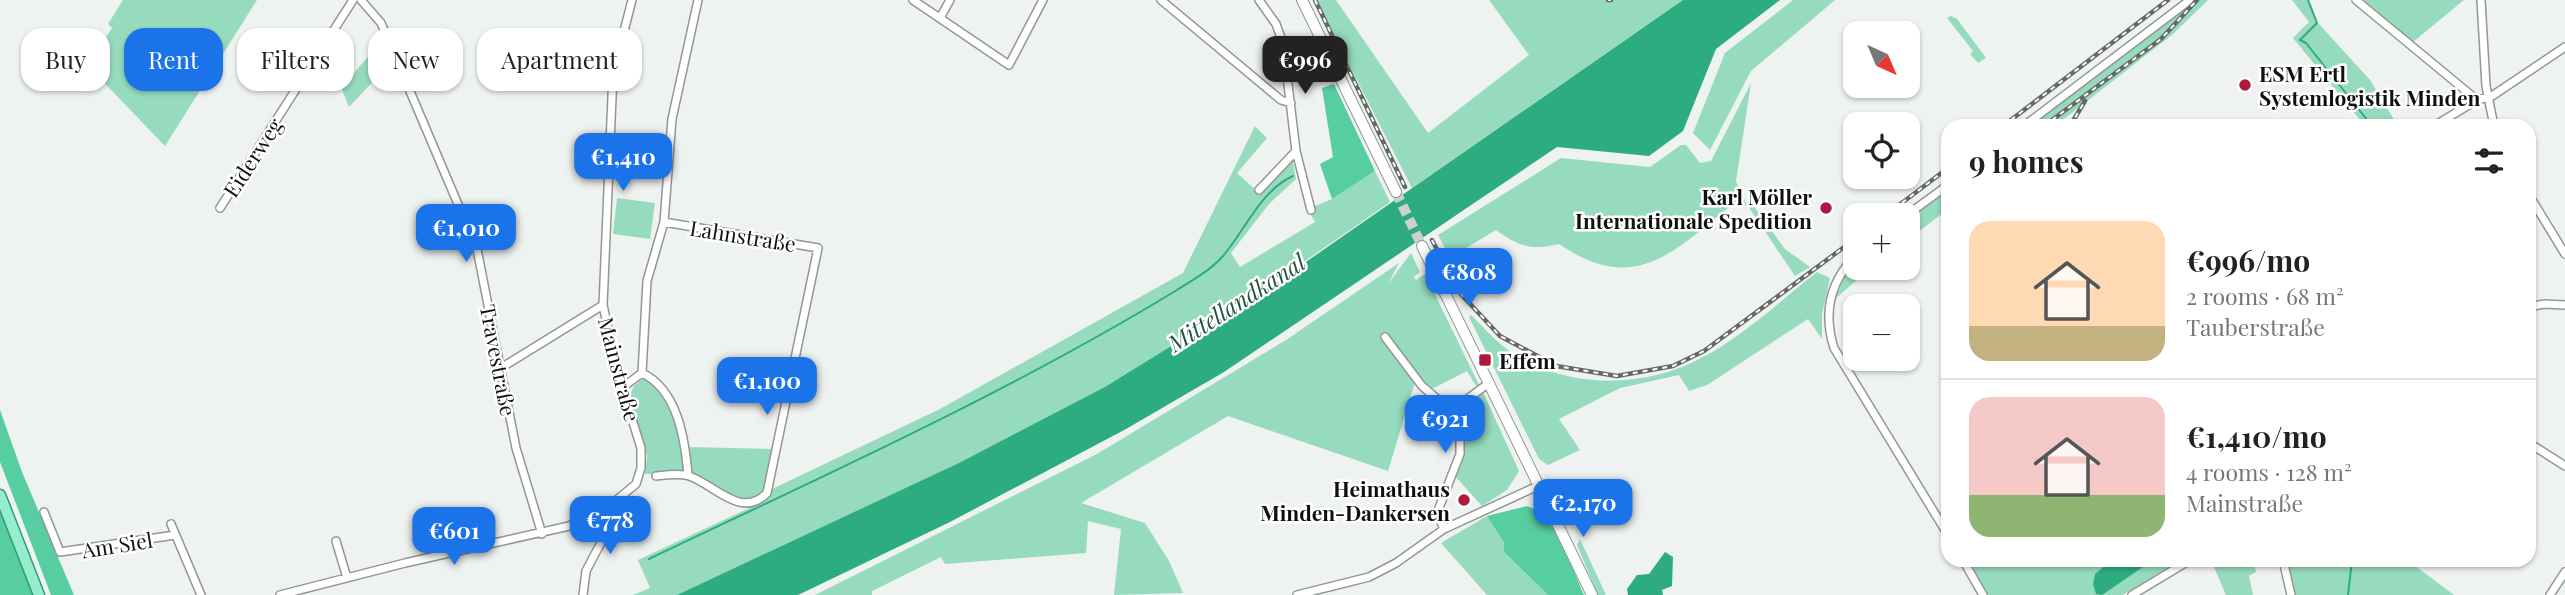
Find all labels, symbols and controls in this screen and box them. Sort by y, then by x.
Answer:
north arrow [1843,21,1920,98]
map controls [1843,21,1920,371]
chip: Buy [21,28,110,91]
chip: Rent [124,28,223,91]
chip: Filters [237,28,354,91]
chip: New [368,28,463,91]
chip: Apartment [477,28,642,91]
pin: €996 [1264,36,1346,96]
text: €996 [1278,43,1332,74]
place label: ESM Ertl Systemlogistik Minden [2259,59,2480,111]
marker: ESM Ertl Systemlogistik Minden [2237,77,2253,93]
street label: Eiderweg [216,112,288,202]
button: locate [1843,112,1920,189]
pin: €1,410 [566,134,680,193]
text: €1,410 [590,140,656,171]
text: 9 homes [1969,141,2084,181]
icon: filters [2470,142,2508,180]
place label: Karl Möller Internationale Spedition [1575,182,1812,234]
marker: Karl Möller Internationale Spedition [1818,200,1834,216]
button: + [1843,203,1920,280]
pin: €1,010 [409,204,523,264]
text: €1,010 [432,211,500,242]
street label: Lahnstraße [688,213,798,257]
text: €996/mo [2186,240,2310,280]
water label: Mittellandkanal [1160,245,1312,359]
pin: €808 [1428,248,1510,308]
icon: home [2025,249,2109,333]
text: €808 [1441,255,1497,286]
text: 2 rooms · 68 m² [2186,280,2344,311]
button: − [1843,294,1920,371]
street label: Travestraße [474,302,524,418]
text: Tauberstraße [2186,311,2325,342]
street label: Mainstraße [593,314,647,424]
place label: Effem [1499,346,1556,374]
marker: Effem [1477,352,1493,368]
pin: €1,100 [710,358,824,417]
text: €1,100 [733,364,801,395]
pin: €921 [1404,396,1486,455]
text: €921 [1421,402,1469,433]
text: €1,410/mo [2186,416,2327,456]
icon: home [2025,425,2109,509]
text: 4 rooms · 128 m² [2186,456,2352,487]
place label: Heimathaus Minden-Dankersen [1260,474,1450,526]
pin: €2,170 [1526,480,1640,539]
text: €2,170 [1549,486,1617,517]
text: Mainstraße [2186,487,2303,518]
marker: Heimathaus Minden-Dankersen [1456,492,1472,508]
pin: €778 [569,496,651,556]
text: €778 [586,503,634,534]
pin: €601 [413,508,495,567]
text: €601 [428,514,480,545]
street label: Am Siel [79,525,154,564]

